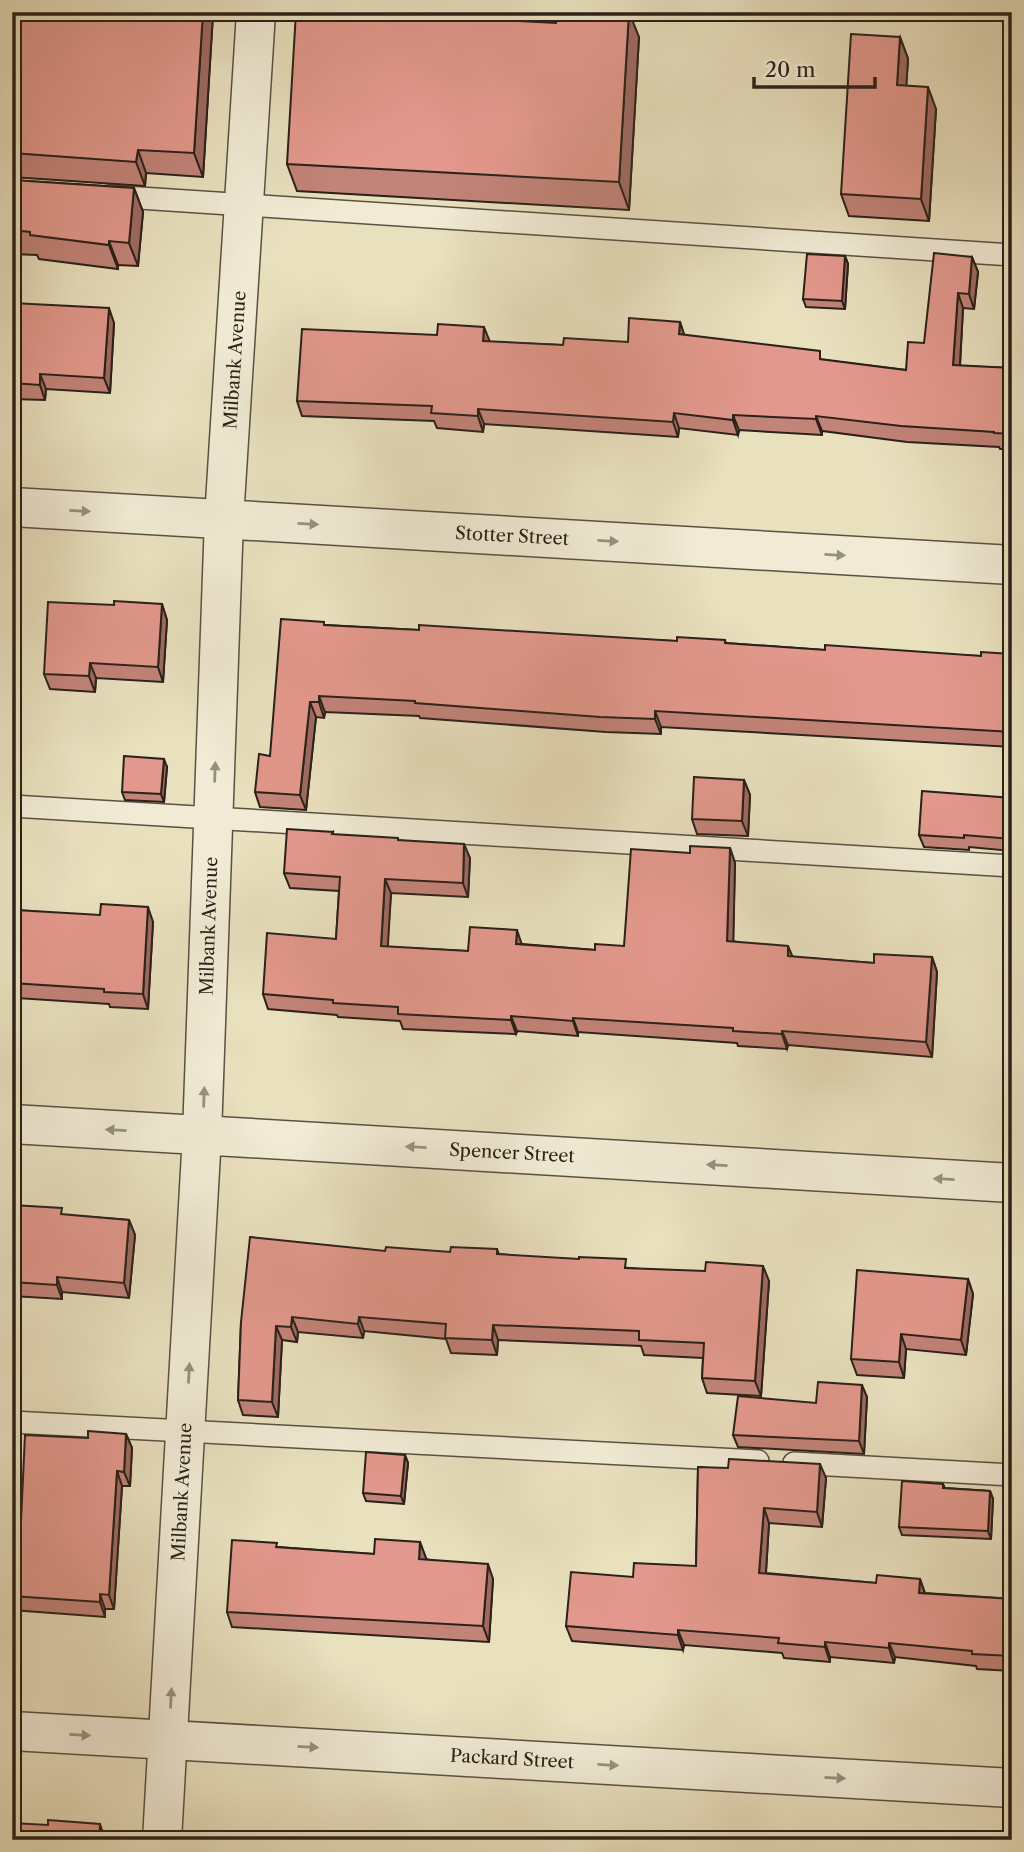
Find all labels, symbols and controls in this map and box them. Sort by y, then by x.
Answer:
scale bar [754,46,875,90]
text: 20 m [765,57,816,82]
street label: Milbank Avenue [219,290,251,430]
one-way arrow [70,505,92,516]
one-way arrow [297,518,319,529]
street label: Stotter Street [454,522,570,550]
one-way arrow [597,536,619,547]
one-way arrow [824,549,846,560]
one-way arrow [209,761,220,783]
street label: Milbank Avenue [196,856,222,996]
one-way arrow [198,1086,209,1108]
one-way arrow [104,1124,126,1135]
street label: Spencer Street [449,1139,576,1167]
one-way arrow [405,1142,427,1153]
one-way arrow [705,1159,727,1170]
one-way arrow [932,1173,954,1184]
one-way arrow [184,1362,195,1384]
street label: Milbank Avenue [167,1422,197,1562]
one-way arrow [165,1687,176,1709]
one-way arrow [70,1729,92,1740]
one-way arrow [297,1742,319,1753]
street label: Packard Street [449,1745,575,1773]
one-way arrow [597,1760,619,1771]
one-way arrow [824,1773,846,1784]

